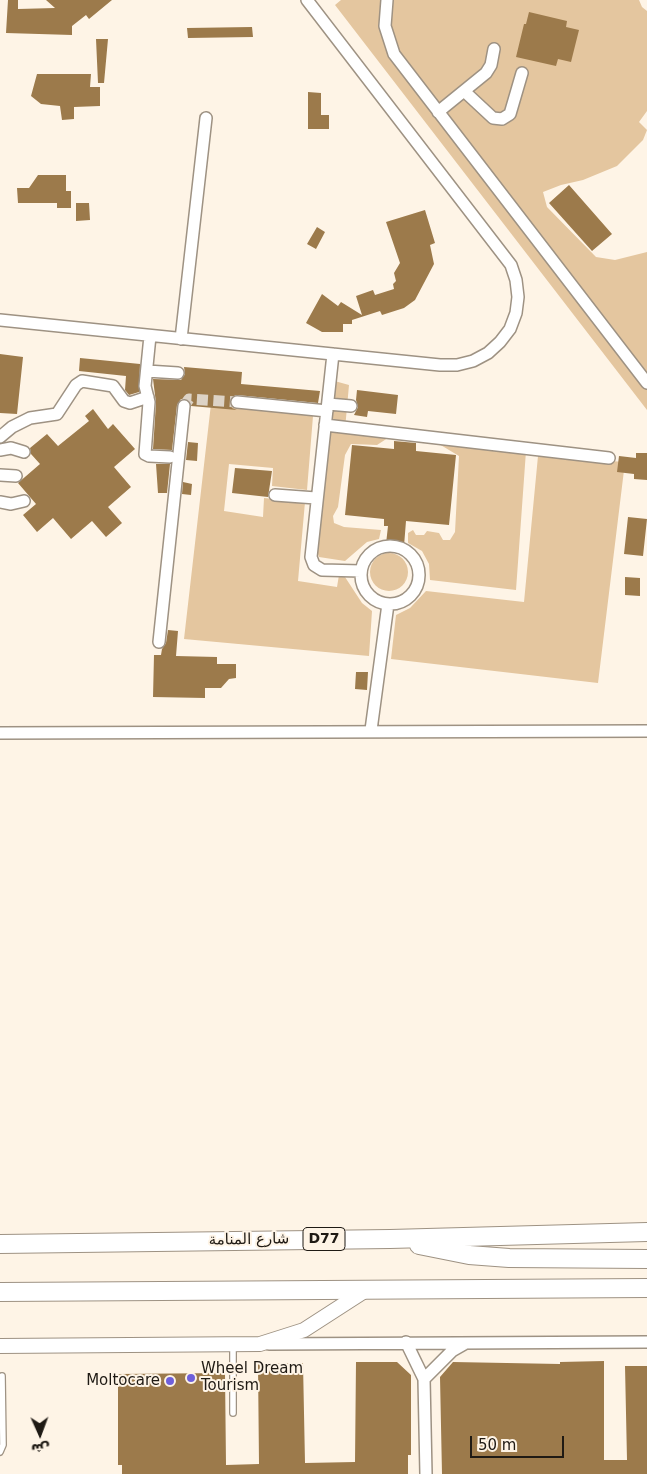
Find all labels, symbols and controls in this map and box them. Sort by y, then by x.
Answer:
road number: D77 [303,1228,345,1250]
street label: شارع المنامة [209,1230,289,1250]
place label: Wheel Dream Tourism [201,1360,303,1395]
place label: Moltocare [86,1372,160,1390]
marker: Wheel Dream Tourism [185,1372,197,1384]
marker: Moltocare [164,1375,176,1387]
north arrow [15,1409,65,1459]
scale bar [472,1426,566,1458]
text: 50 m [478,1436,516,1454]
text: ش [31,1441,50,1457]

